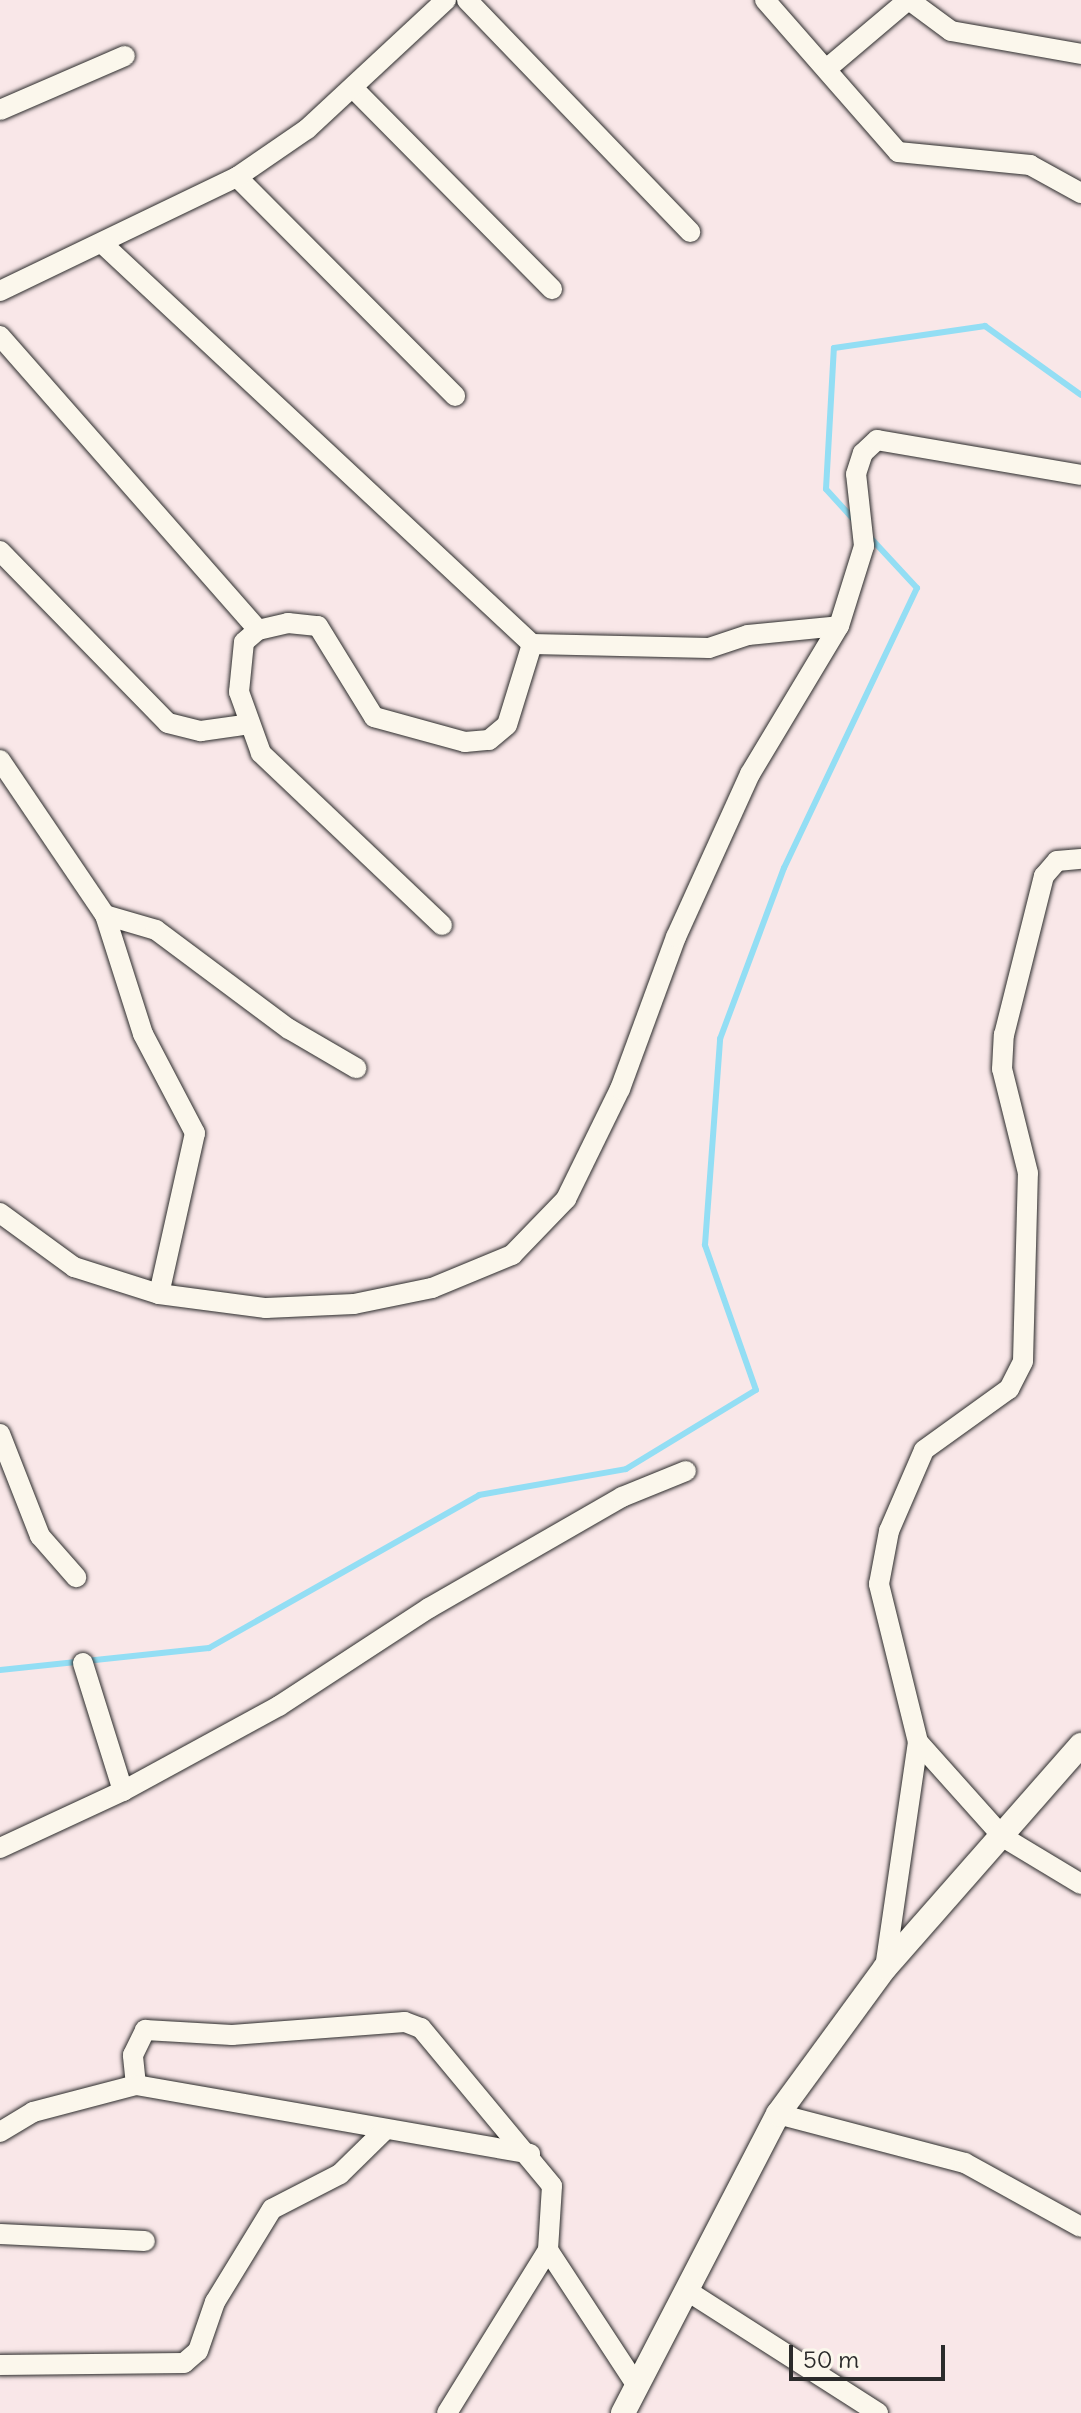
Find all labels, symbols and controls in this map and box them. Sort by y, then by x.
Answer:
scale bar [793,2329,949,2379]
text: 50 m [803,2344,859,2374]

